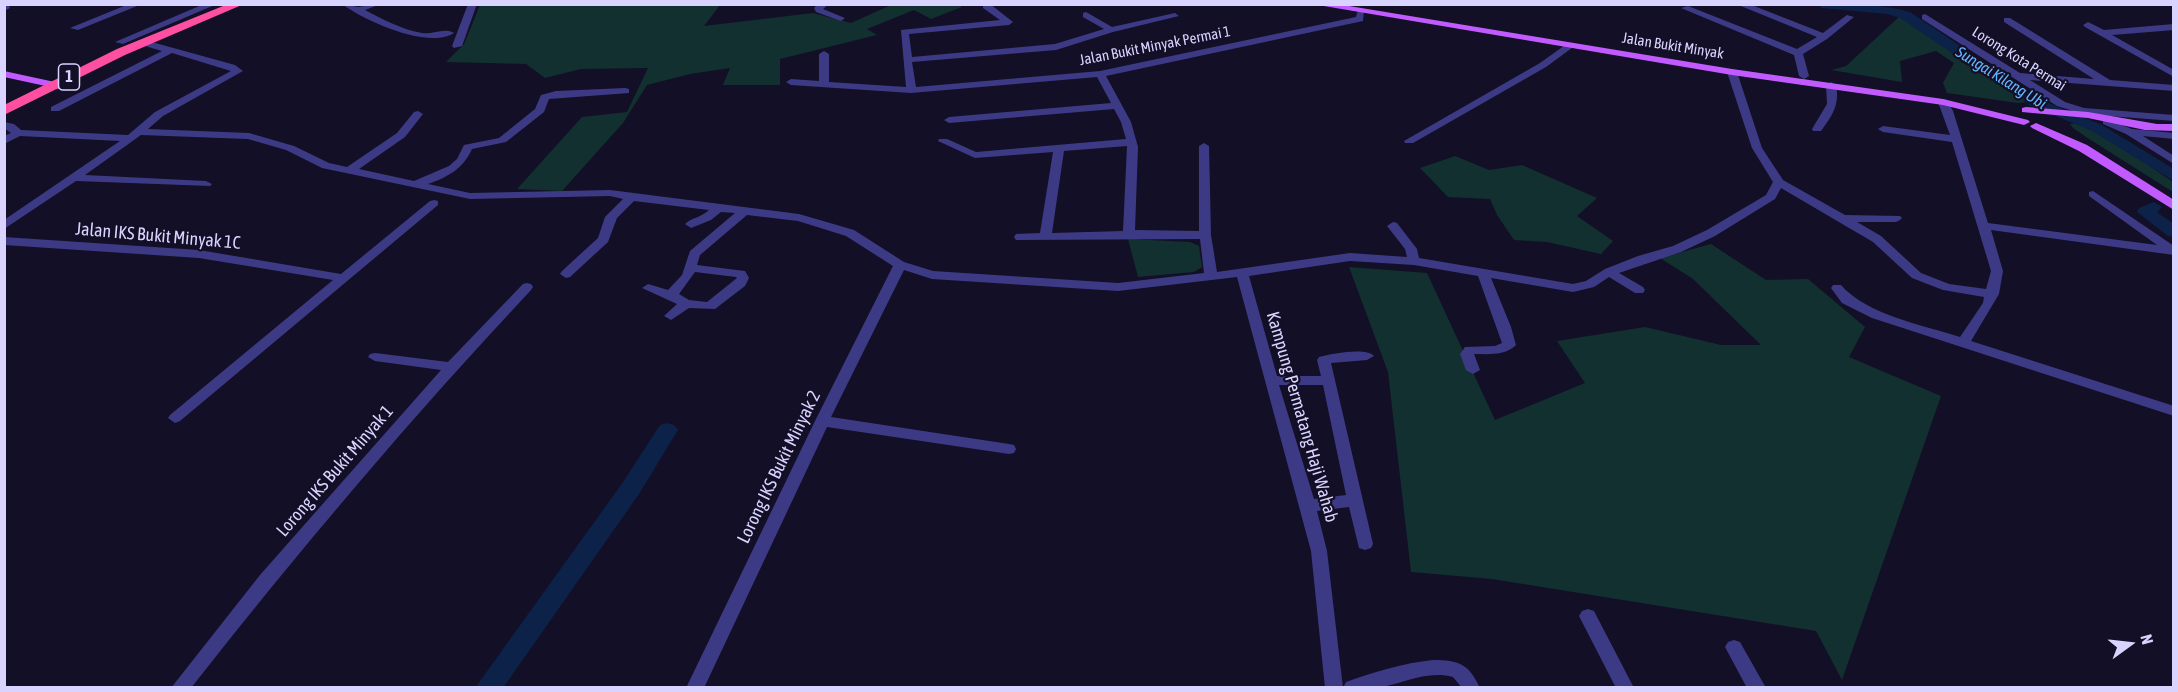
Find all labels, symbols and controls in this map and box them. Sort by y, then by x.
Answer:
street label: Jalan Bukit Minyak Permai 1 [1078,23,1232,69]
street label: Lorong Kota Permai [1969,23,2069,95]
street label: Jalan Bukit Minyak [1621,29,1725,63]
water label: Sungai Kilang Ubi [1952,43,2050,113]
road number: 1 [58,64,80,90]
street label: Jalan IKS Bukit Minyak 1C [74,218,242,254]
street label: Kampung Permatang Haji Wahab [1262,309,1342,525]
street label: Lorong IKS Bukit Minyak 2 [733,387,825,547]
street label: Lorong IKS Bukit Minyak 1 [272,401,398,541]
north arrow [2100,614,2160,674]
text: N [2137,632,2157,646]

